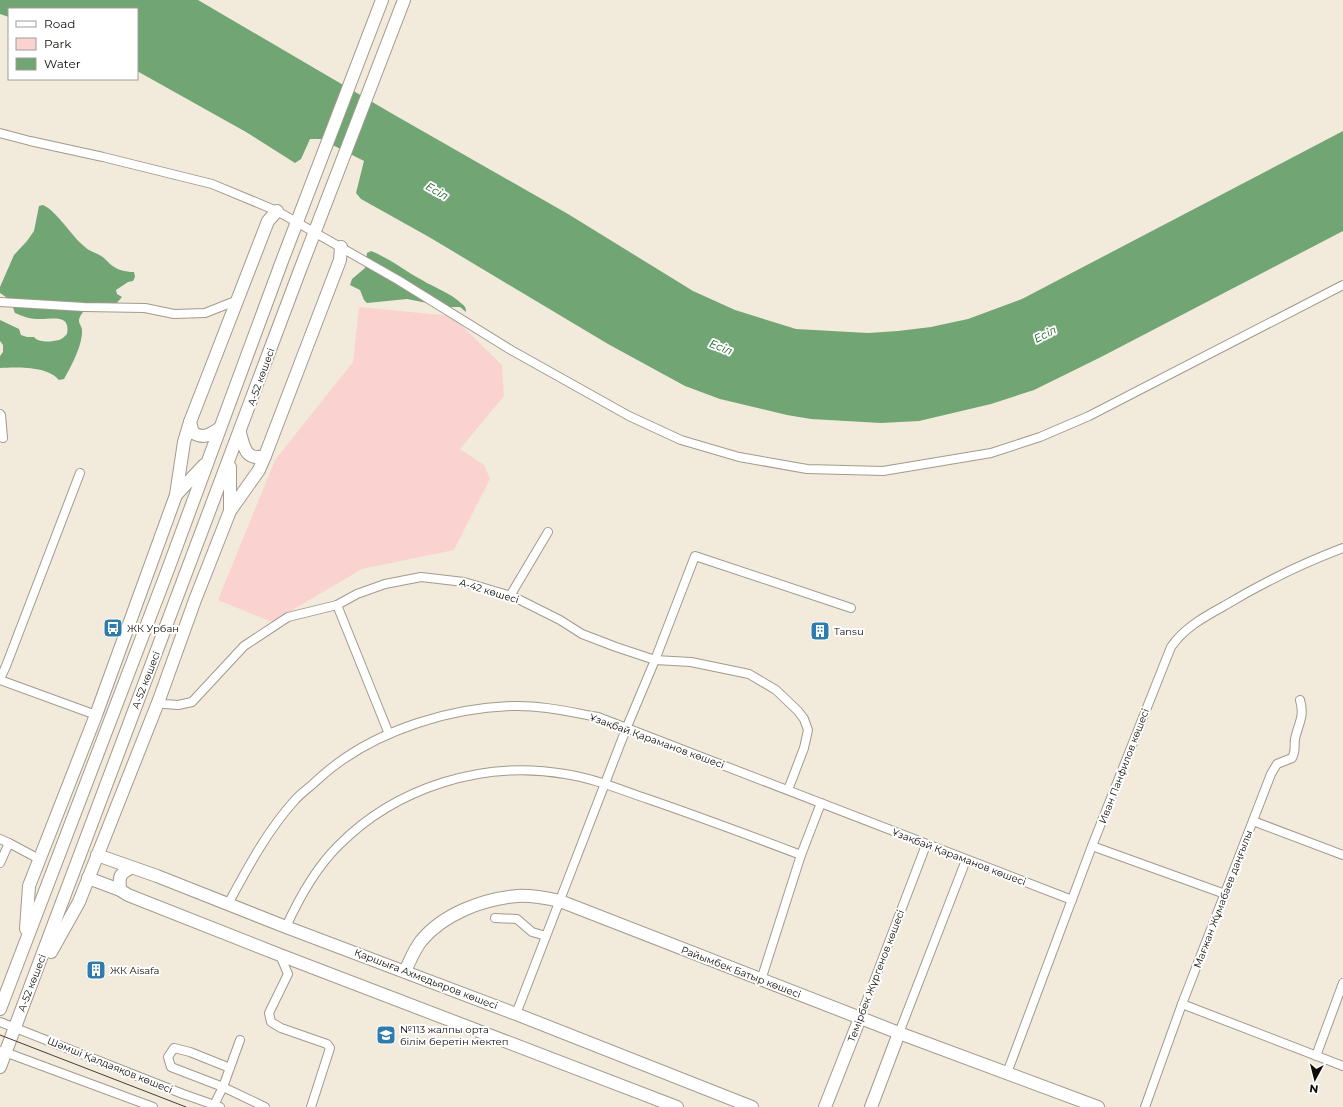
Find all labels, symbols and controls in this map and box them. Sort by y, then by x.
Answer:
legend [8,8,138,80]
text: Road [44,16,75,31]
text: Park [44,36,72,51]
text: Water [44,56,81,71]
water label: Есіл [423,179,451,203]
water label: Есіл [1031,322,1059,346]
water label: Есіл [708,336,734,358]
street label: А-52 көшесі [244,346,278,408]
street label: А-42 көшесі [457,576,521,606]
bus stop icon: ЖК Урбан [102,617,124,639]
building icon: Tansu [809,620,831,642]
place label: ЖК Урбан [127,622,179,635]
place label: Tansu [834,625,864,638]
street label: А-52 көшесі [129,649,163,711]
street label: Иван Панфилов көшесі [1096,707,1152,825]
street label: Ұзақбай Қараманов көшесі [588,711,726,771]
street label: Ұзақбай Қараманов көшесі [890,825,1028,889]
street label: Мағжан Жұмабаев даңғылы [1191,828,1255,970]
street label: Темірбек Жүргенов көшесі [845,908,907,1044]
street label: Райымбек Батыр көшесі [679,943,803,1001]
street label: Қаршыға Ахмедьяров көшесі [352,946,500,1012]
street label: А-52 көшесі [15,952,49,1014]
building icon: ЖК Aisafa [85,959,107,981]
place label: ЖК Aisafa [110,964,159,977]
place label: №113 жалпы орта білім беретін мектеп [400,1023,509,1048]
school or university icon: №113 жалпы орта білім беретін мектеп [375,1024,397,1046]
street label: Шәмші Қалдаяқов көшесі [45,1034,175,1096]
north arrow [1295,1059,1335,1099]
text: N [1309,1081,1319,1096]

